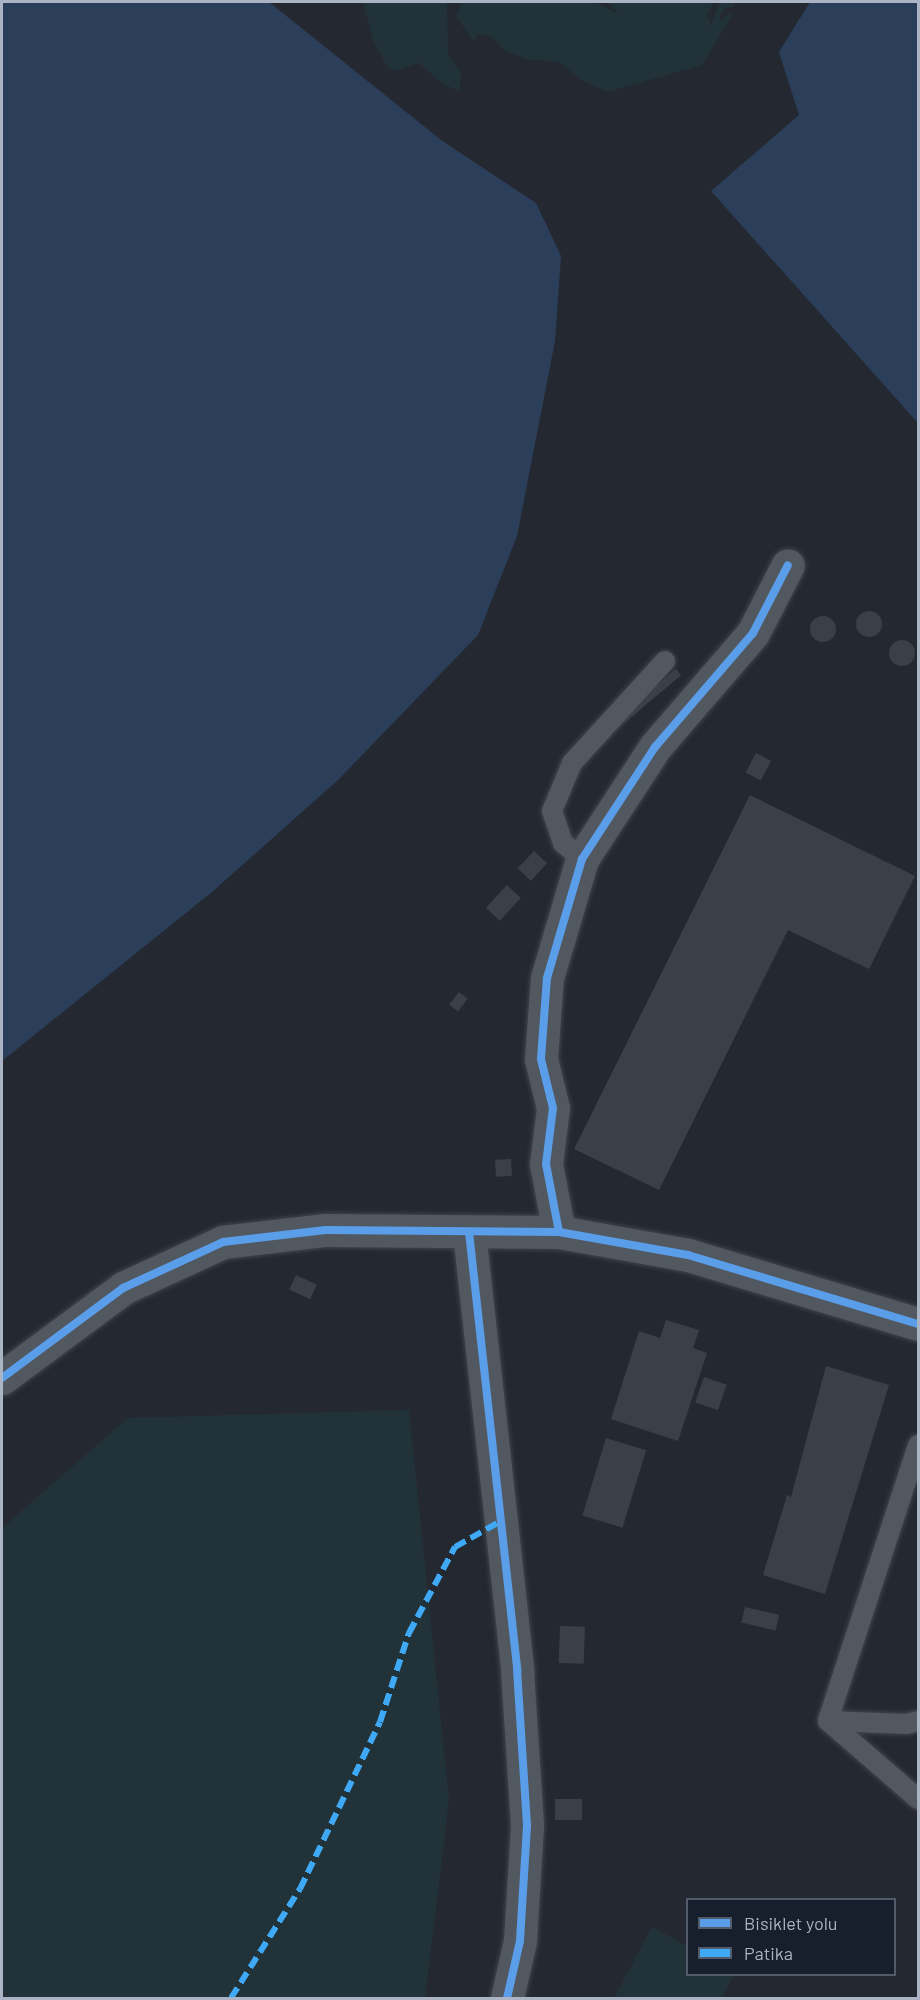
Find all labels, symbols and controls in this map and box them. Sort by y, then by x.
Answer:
legend [686,1898,896,1976]
text: Bisiklet yolu [744,1912,838,1934]
text: Patika [744,1942,793,1964]

